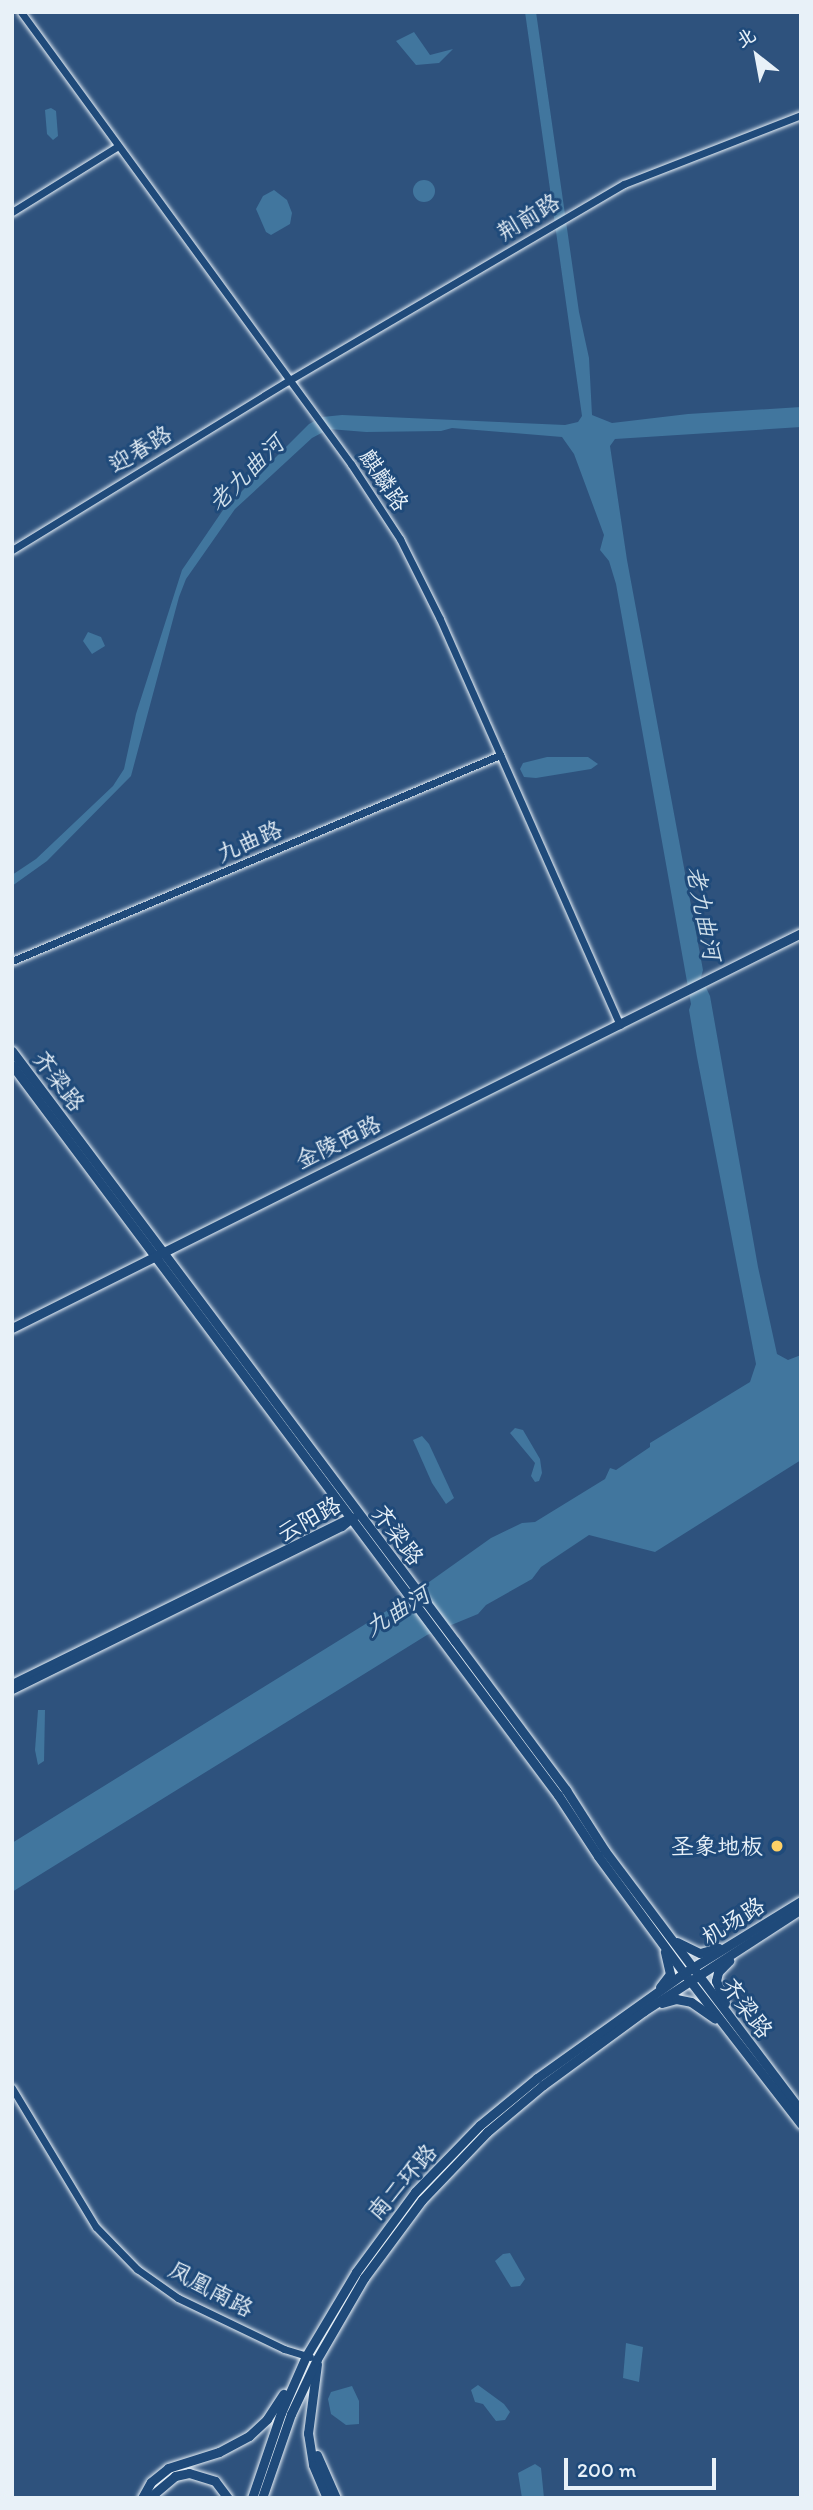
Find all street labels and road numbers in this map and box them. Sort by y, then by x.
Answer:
street label: 荆前路 [491,187,565,247]
street label: 迎春路 [103,419,177,479]
street label: 麒麟路 [353,444,415,516]
street label: 九曲路 [212,815,286,867]
street label: 齐梁路 [27,1045,91,1117]
street label: 金陵西路 [291,1109,385,1175]
street label: 云阳路 [272,1490,346,1548]
street label: 齐梁路 [366,1499,430,1571]
street label: 机场路 [696,1891,770,1951]
street label: 齐梁路 [715,1972,779,2044]
street label: 南二环路 [361,2138,443,2226]
street label: 凤凰南路 [164,2255,258,2323]

